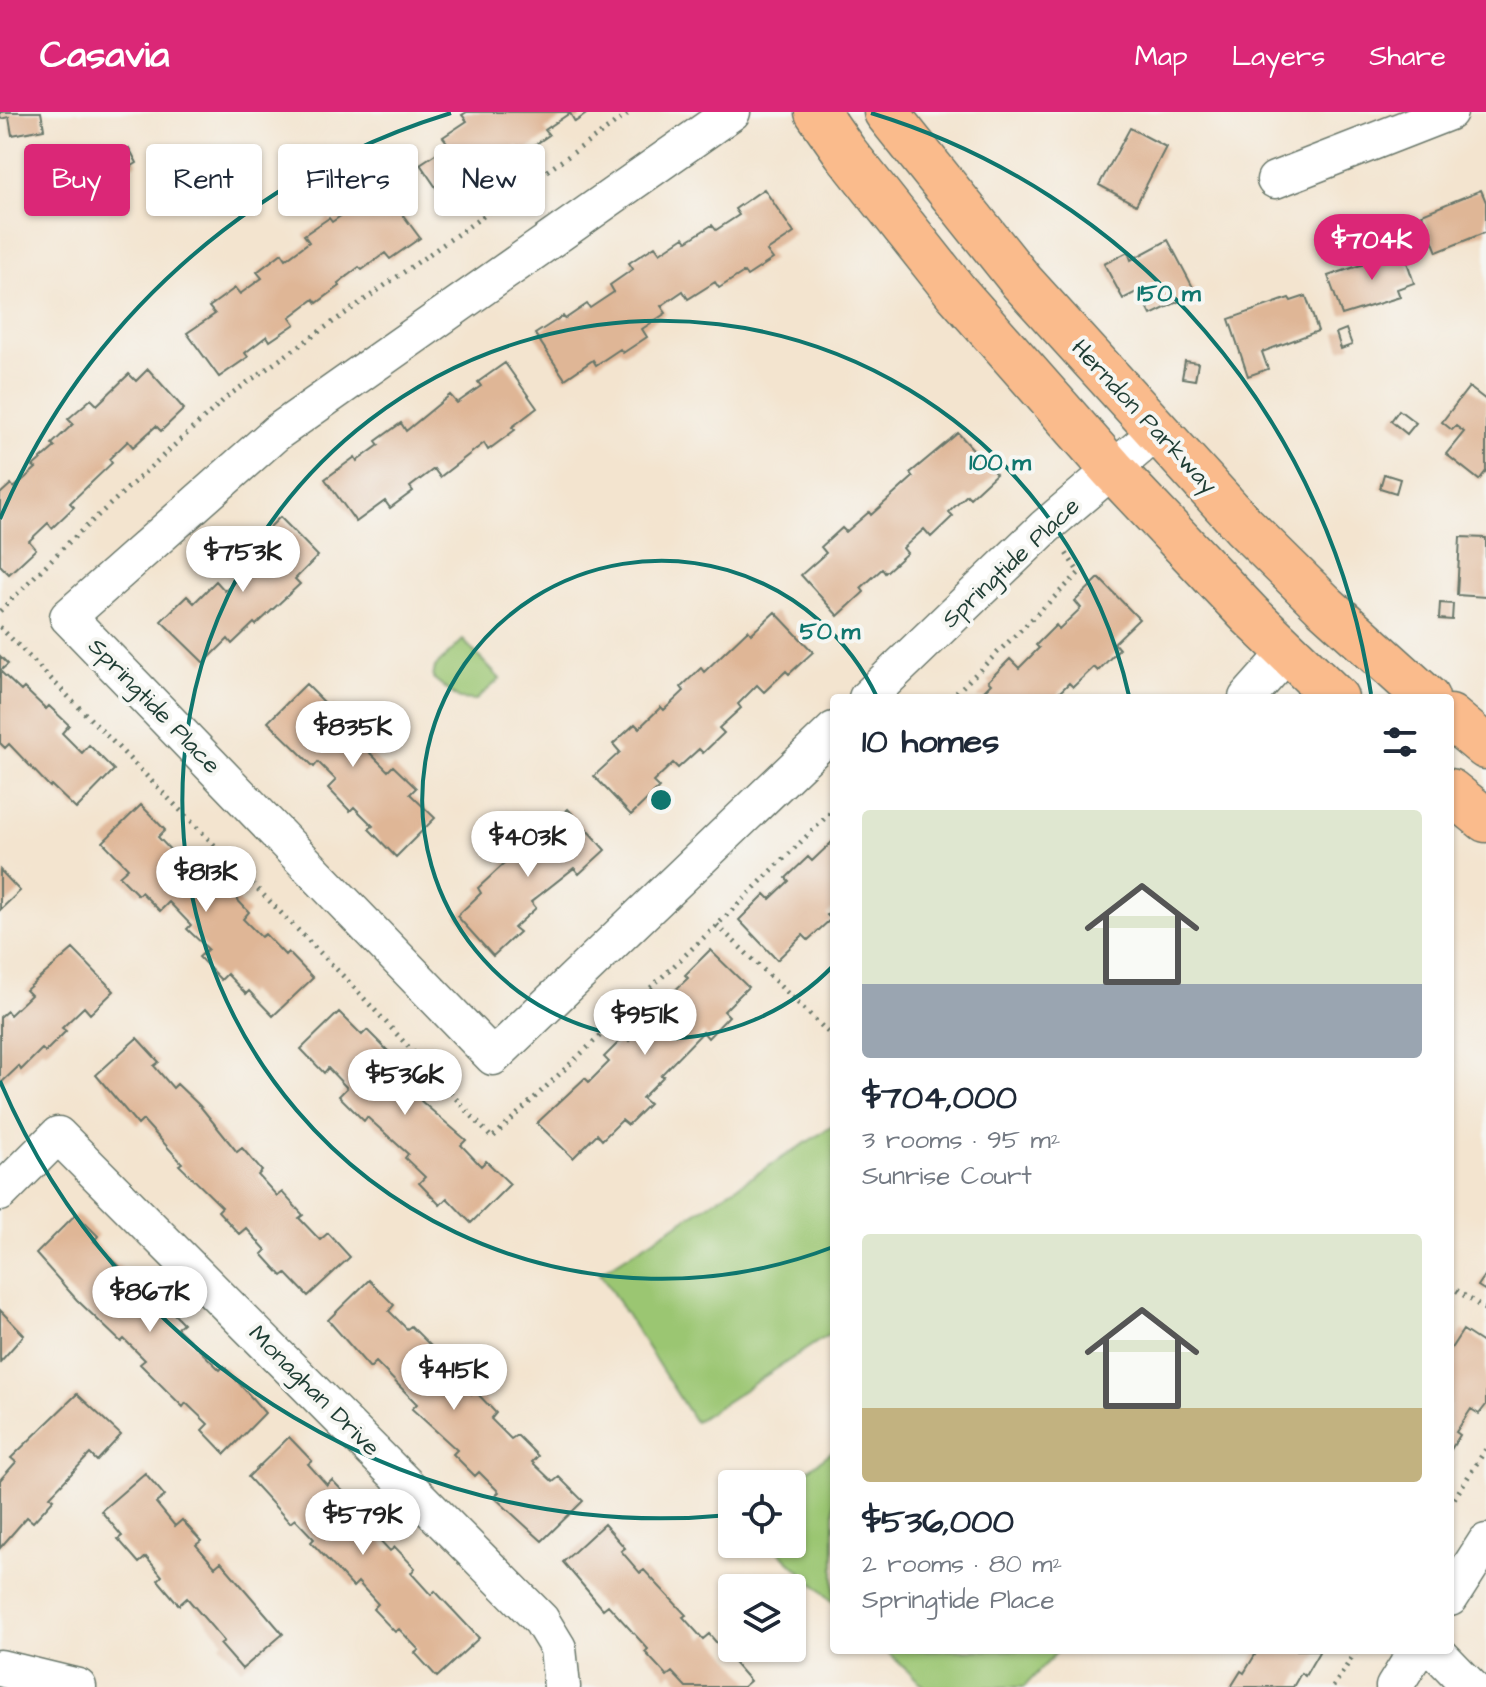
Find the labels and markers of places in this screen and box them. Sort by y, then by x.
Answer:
pin: $704K [1316,214,1428,282]
pin: $753K [187,526,299,594]
pin: $835K [297,701,409,769]
centre of rings [647,786,675,814]
pin: $403K [472,811,584,879]
pin: $813K [150,846,262,914]
pin: $951K [589,989,701,1057]
pin: $536K [349,1049,461,1117]
pin: $867K [94,1266,206,1334]
pin: $415K [398,1344,510,1412]
pin: $579K [307,1489,419,1557]

